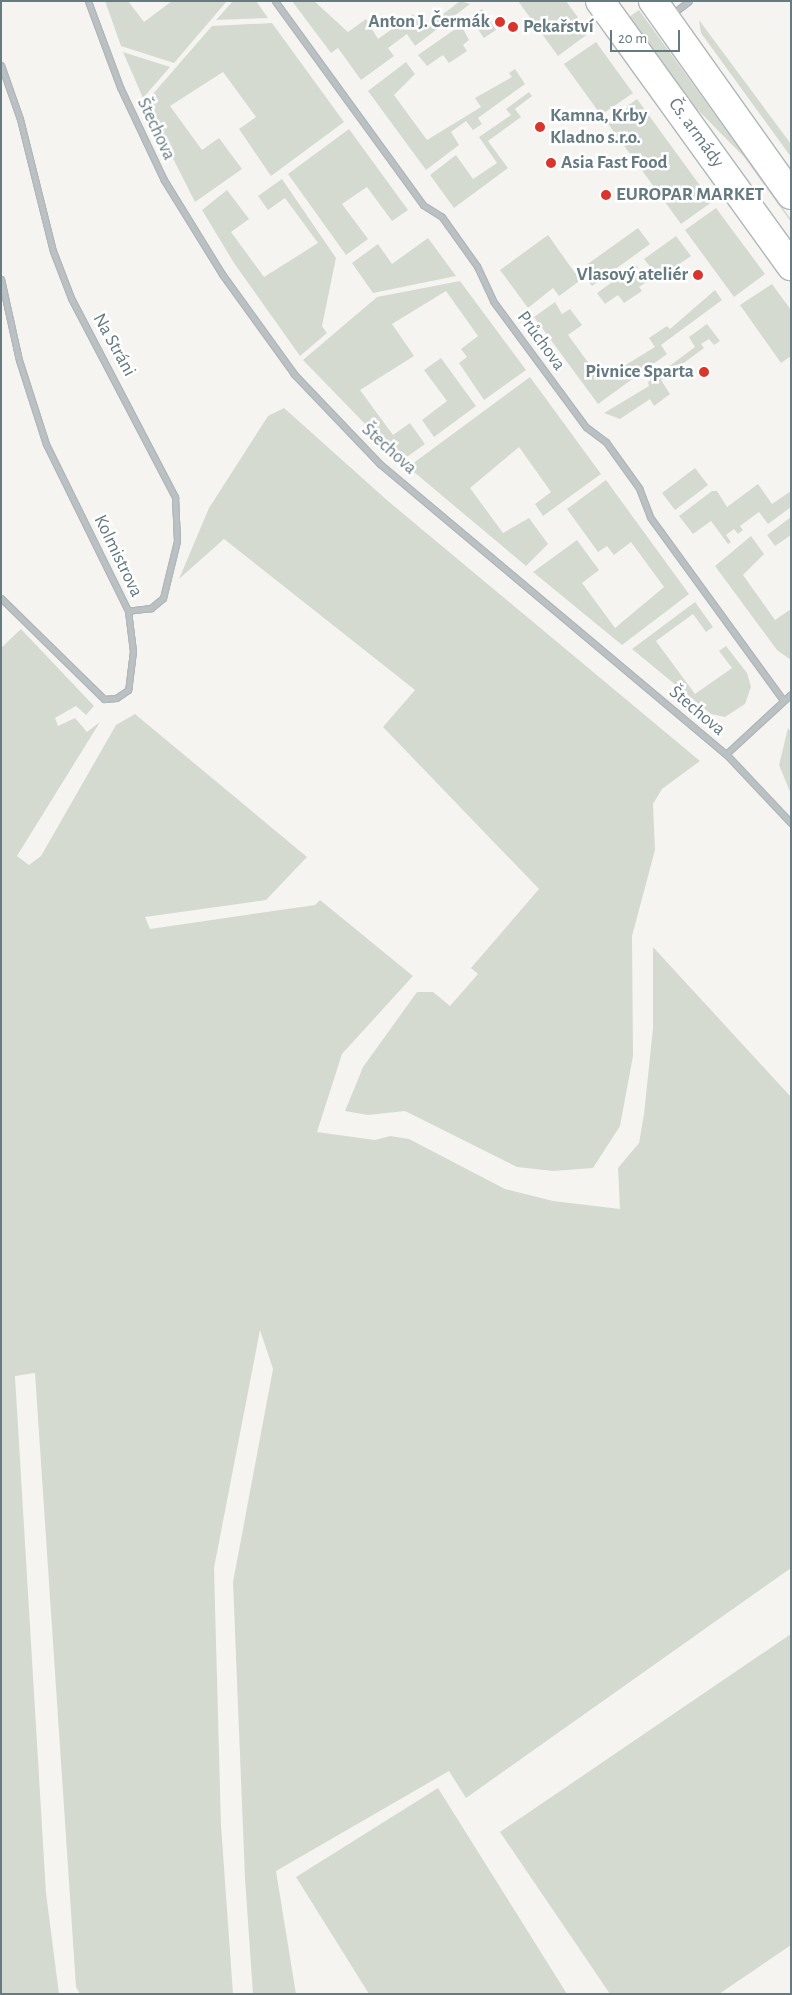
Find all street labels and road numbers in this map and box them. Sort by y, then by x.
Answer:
street label: Štechova [132,94,180,164]
street label: Čs. armády [663,94,729,172]
street label: Průchova [512,307,570,375]
street label: Na Stráni [87,310,141,380]
street label: Štechova [357,418,421,480]
street label: Kolmistrova [88,511,148,601]
street label: Štechova [664,681,730,741]

